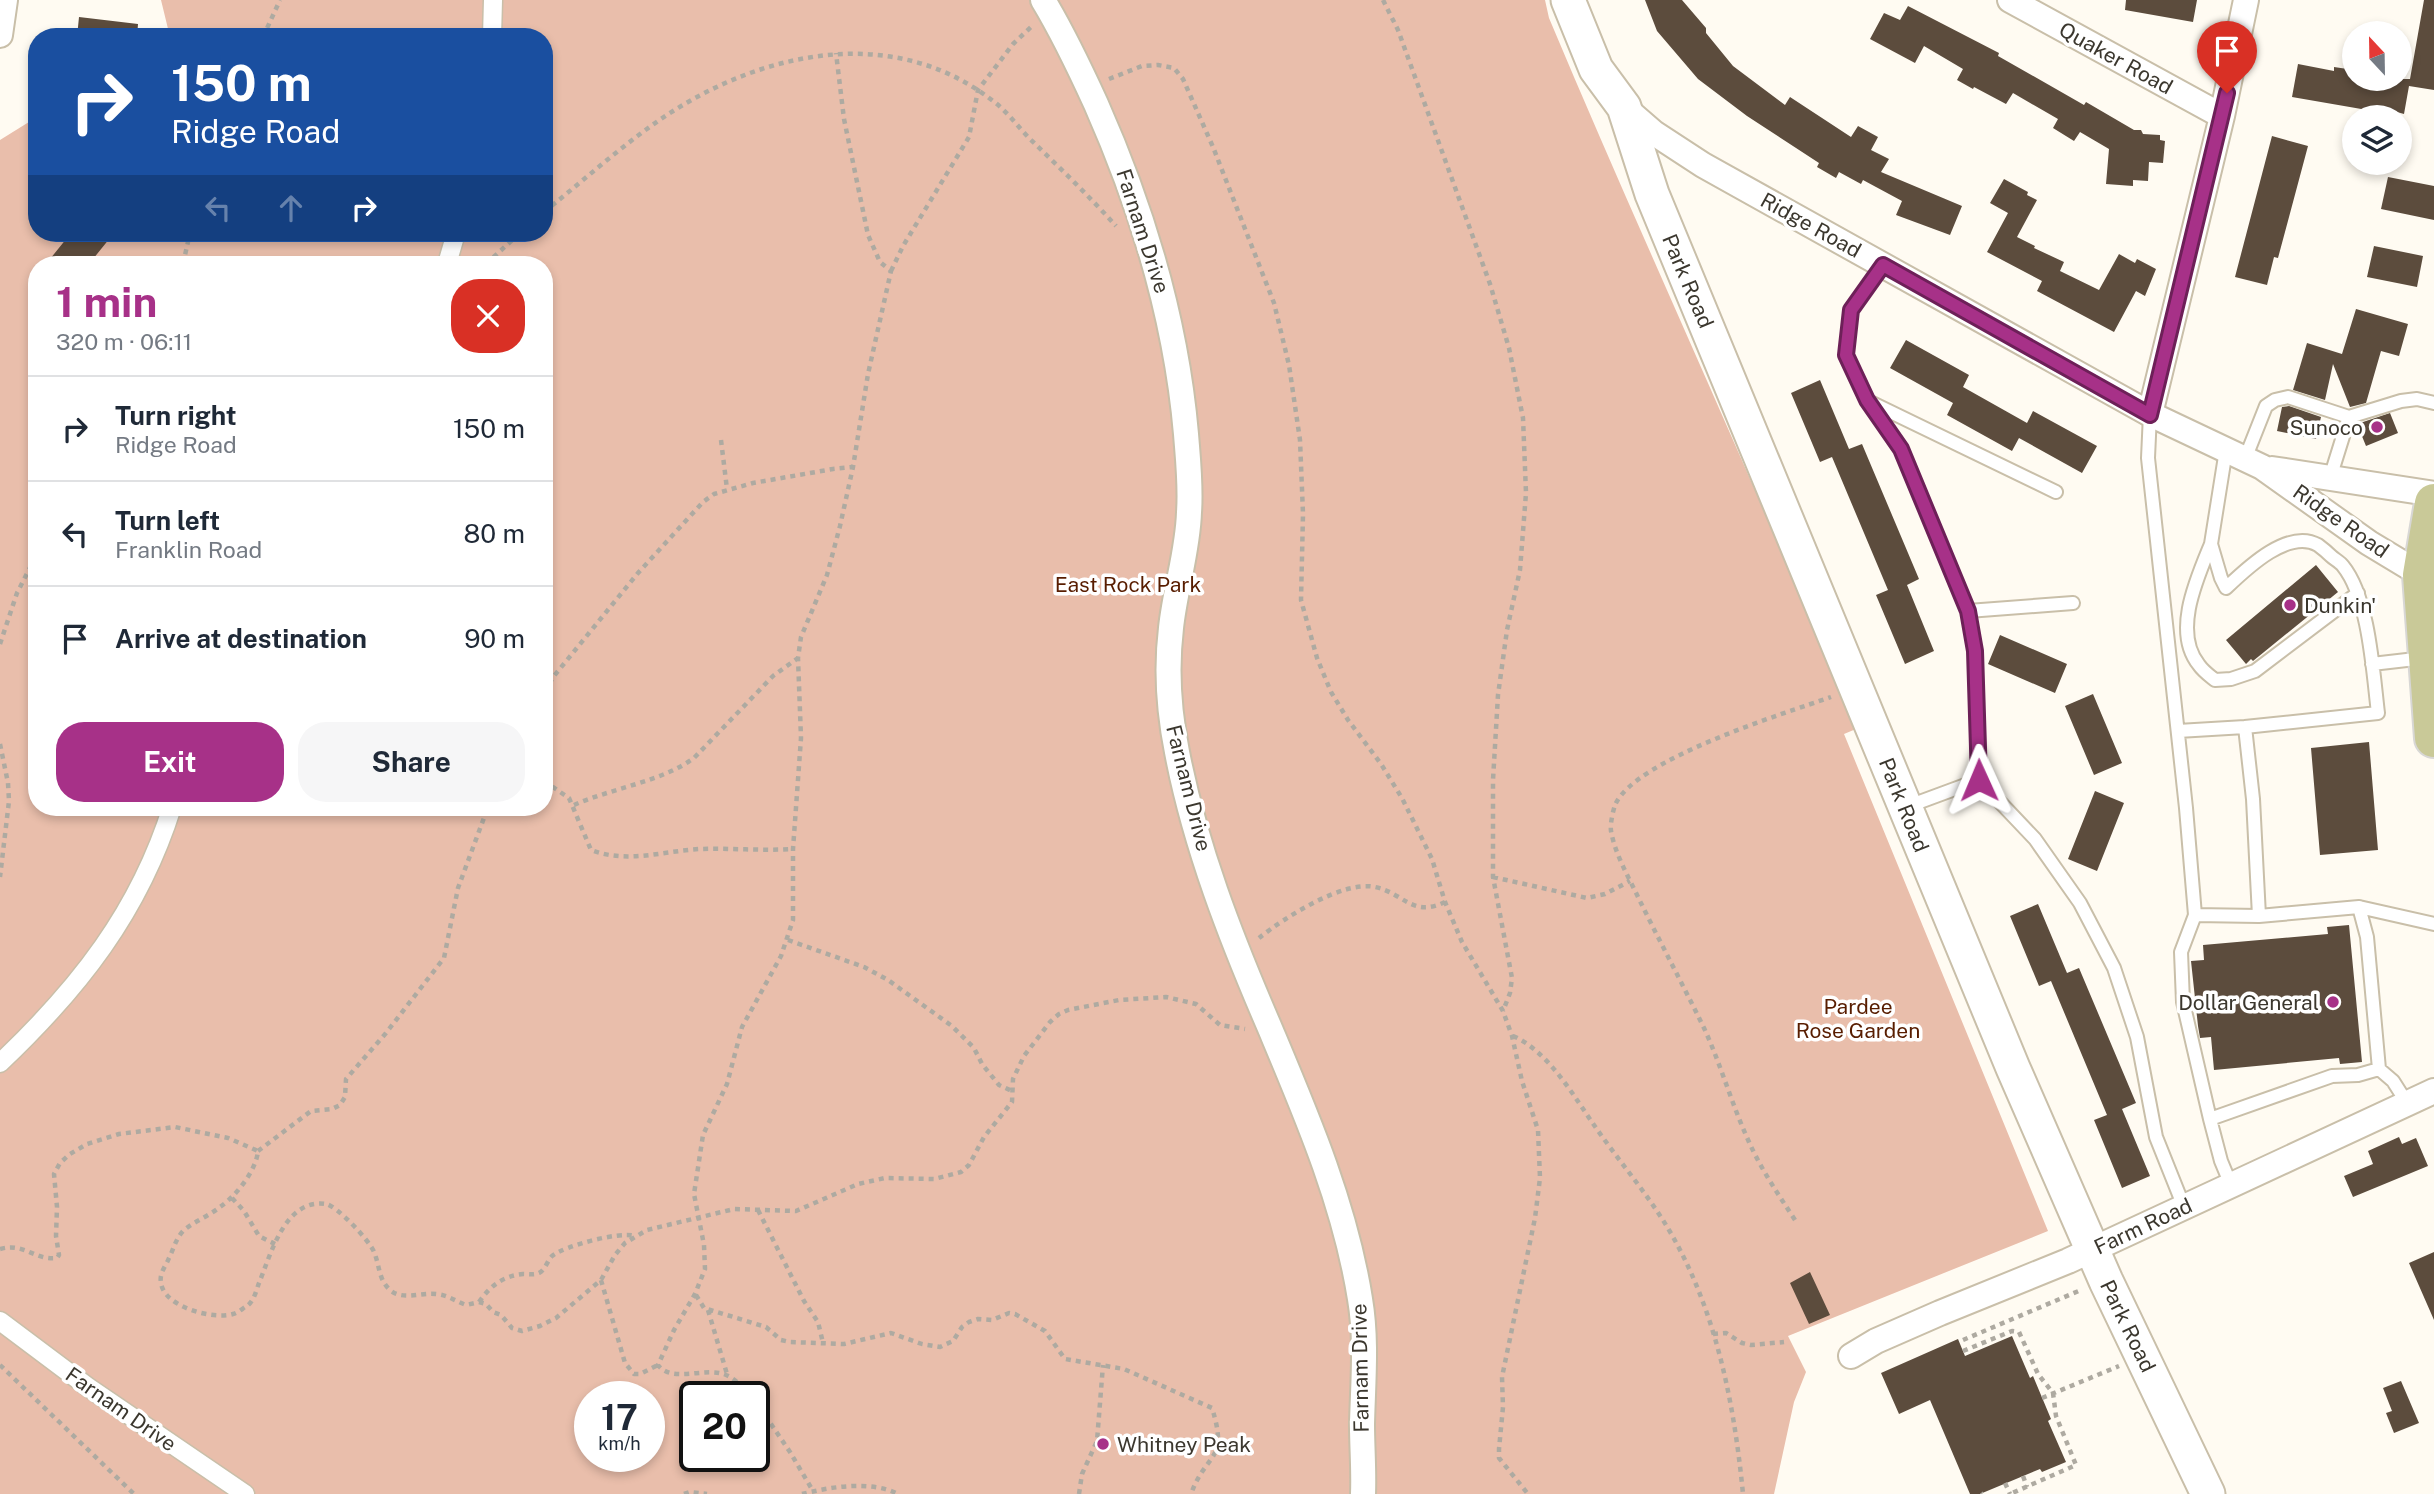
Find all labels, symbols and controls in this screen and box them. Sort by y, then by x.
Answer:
street label: Quaker Road [2055,17,2177,99]
pin [2197,21,2257,93]
north arrow [2342,21,2412,91]
map controls [2342,21,2412,175]
icon: arrive [2208,32,2246,70]
text: 150 m [171,54,312,112]
icon: right [56,56,147,147]
button: layers [2342,105,2412,175]
text: Ridge Road [171,113,340,150]
street label: Farnam Drive [1111,166,1175,296]
street label: Ridge Road [1756,187,1866,263]
icon: left [199,189,237,227]
icon: ahead [272,189,310,227]
icon: right [345,189,383,227]
street label: Park Road [1657,230,1719,332]
text: 1 min [56,277,157,326]
button: close [451,279,525,353]
text: 320 m · 06:11 [56,328,192,355]
text: Turn right [115,400,237,431]
icon: right [56,410,94,448]
text: 150 m [453,413,525,444]
place label: Sunoco [2289,415,2363,440]
marker: Sunoco [2369,419,2385,435]
text: Ridge Road [115,431,237,458]
street label: Ridge Road [2288,479,2394,563]
text: Turn left [115,505,220,536]
icon: left [56,515,94,553]
text: 80 m [464,518,525,549]
text: Franklin Road [115,536,262,563]
park label: East Rock Park [1055,572,1202,597]
place label: Dunkin' [2304,593,2376,618]
marker: Dunkin' [2282,597,2298,613]
icon: arrive [56,620,94,658]
text: Arrive at destination [115,623,367,654]
text: 90 m [464,623,525,654]
button: Exit [56,722,284,802]
button: Share [298,722,525,802]
street label: Farnam Drive [1161,722,1217,854]
position arrow [1942,743,2016,817]
street label: Park Road [1874,754,1934,856]
place label: Dollar General [2178,990,2319,1015]
park label: Pardee Rose Garden [1796,994,1920,1043]
marker: Dollar General [2325,994,2341,1010]
street label: Farm Road [2090,1192,2196,1260]
street label: Park Road [2095,1276,2161,1376]
street label: Farnam Drive [1346,1303,1374,1433]
street label: Farnam Drive [61,1362,181,1456]
speed limit sign: 20 [679,1381,770,1472]
text: 17 [601,1397,638,1438]
place label: Whitney Peak [1117,1432,1251,1457]
text: km/h [598,1433,641,1454]
marker: Whitney Peak [1095,1436,1111,1452]

